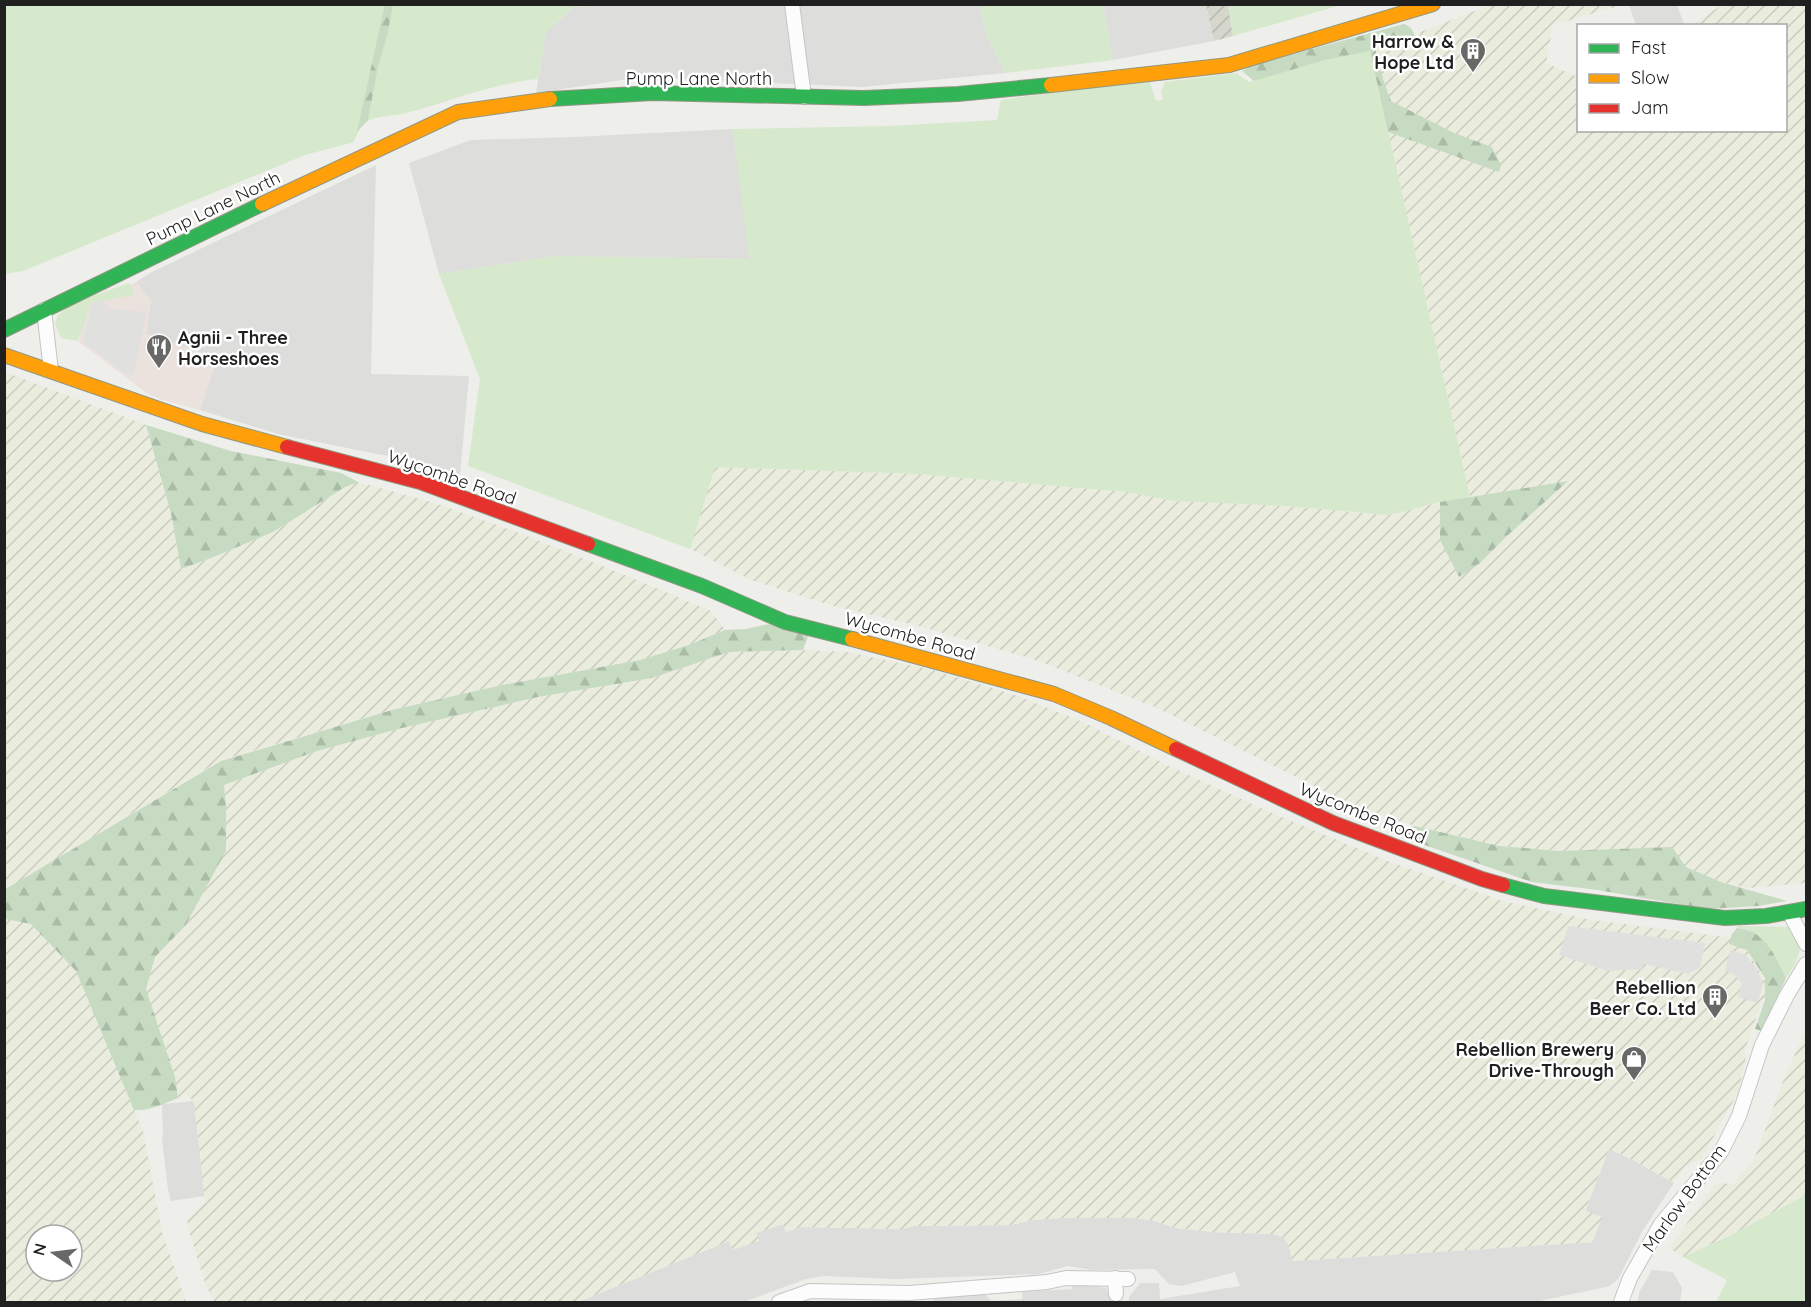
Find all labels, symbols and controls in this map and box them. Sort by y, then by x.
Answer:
legend [1577,24,1787,132]
place label: Harrow & Hope Ltd [1372,30,1454,74]
building icon: Harrow & Hope Ltd [1458,36,1488,74]
text: Fast [1631,36,1666,59]
text: Slow [1631,66,1669,89]
street label: Pump Lane North [626,67,772,90]
text: Jam [1631,96,1669,119]
street label: Pump Lane North [142,166,284,250]
place label: Agnii - Three Horseshoes [178,326,288,370]
restaurant icon: Agnii - Three Horseshoes [144,332,174,370]
street label: Wycombe Road [385,444,519,510]
street label: Wycombe Road [842,606,978,666]
street label: Wycombe Road [1296,777,1430,849]
place label: Rebellion Beer Co. Ltd [1589,976,1696,1020]
building icon: Rebellion Beer Co. Ltd [1700,982,1730,1020]
place label: Rebellion Brewery Drive-Through [1456,1038,1614,1082]
shop icon: Rebellion Brewery Drive-Through [1619,1044,1649,1082]
street label: Marlow Bottom [1637,1139,1731,1257]
north arrow [24,1223,84,1283]
text: N [28,1241,51,1257]

